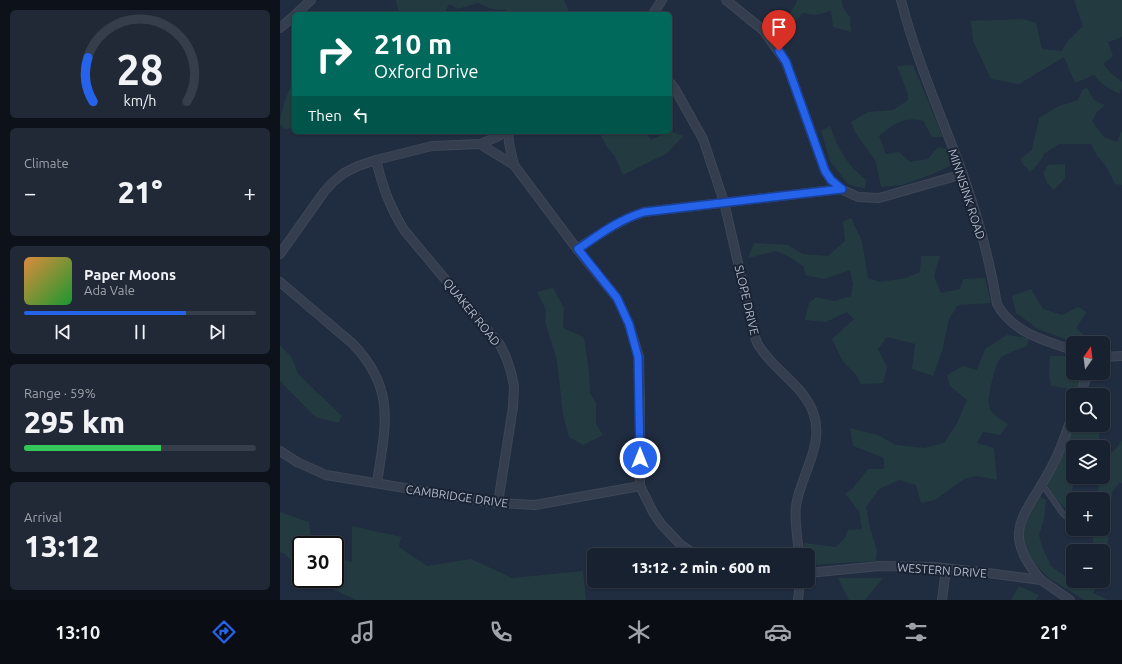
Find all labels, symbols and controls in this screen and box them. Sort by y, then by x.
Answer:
pin [762,10,796,51]
icon: arrive [768,16,790,38]
icon: right [308,28,360,80]
text: 210 m [374,28,452,59]
text: 28 [117,46,163,93]
text: Oxford Drive [374,61,478,81]
text: km/h [124,93,156,109]
icon: left [350,104,372,126]
text: Then [308,107,342,124]
street label: MINNISINK ROAD [946,147,988,241]
text: Climate [24,156,69,170]
text: 21° [118,175,162,209]
text: − [24,180,36,205]
text: + [244,180,256,205]
street label: SLOPE DRIVE [733,264,761,336]
text: Paper Moons [84,266,176,283]
street label: QUAKER ROAD [441,276,503,348]
text: Ada Vale [84,283,135,297]
icon: previous [52,321,74,343]
icon: pause [129,321,151,343]
icon: next [206,321,228,343]
north arrow [1066,336,1110,380]
map controls [1066,336,1110,588]
text: Range · 59% [24,386,96,400]
button: search [1066,388,1110,432]
text: 295 km [24,405,125,439]
position arrow [619,437,661,479]
button: layers [1066,440,1110,484]
street label: CAMBRIDGE DRIVE [405,482,509,510]
button: + [1066,492,1110,536]
text: Arrival [24,510,62,524]
text: 13:12 [24,529,99,563]
speed limit sign: 30 [292,536,344,588]
button: − [1066,544,1110,588]
text: 13:12 · 2 min · 600 m [631,559,771,576]
street label: WESTERN DRIVE [897,560,987,580]
icon: directions [210,618,238,646]
icon: music [349,618,377,646]
icon: phone [487,618,515,646]
icon: climate [625,618,653,646]
icon: car [764,618,792,646]
icon: filters [902,618,930,646]
text: 13:10 [55,622,100,642]
text: 21° [1040,622,1067,642]

